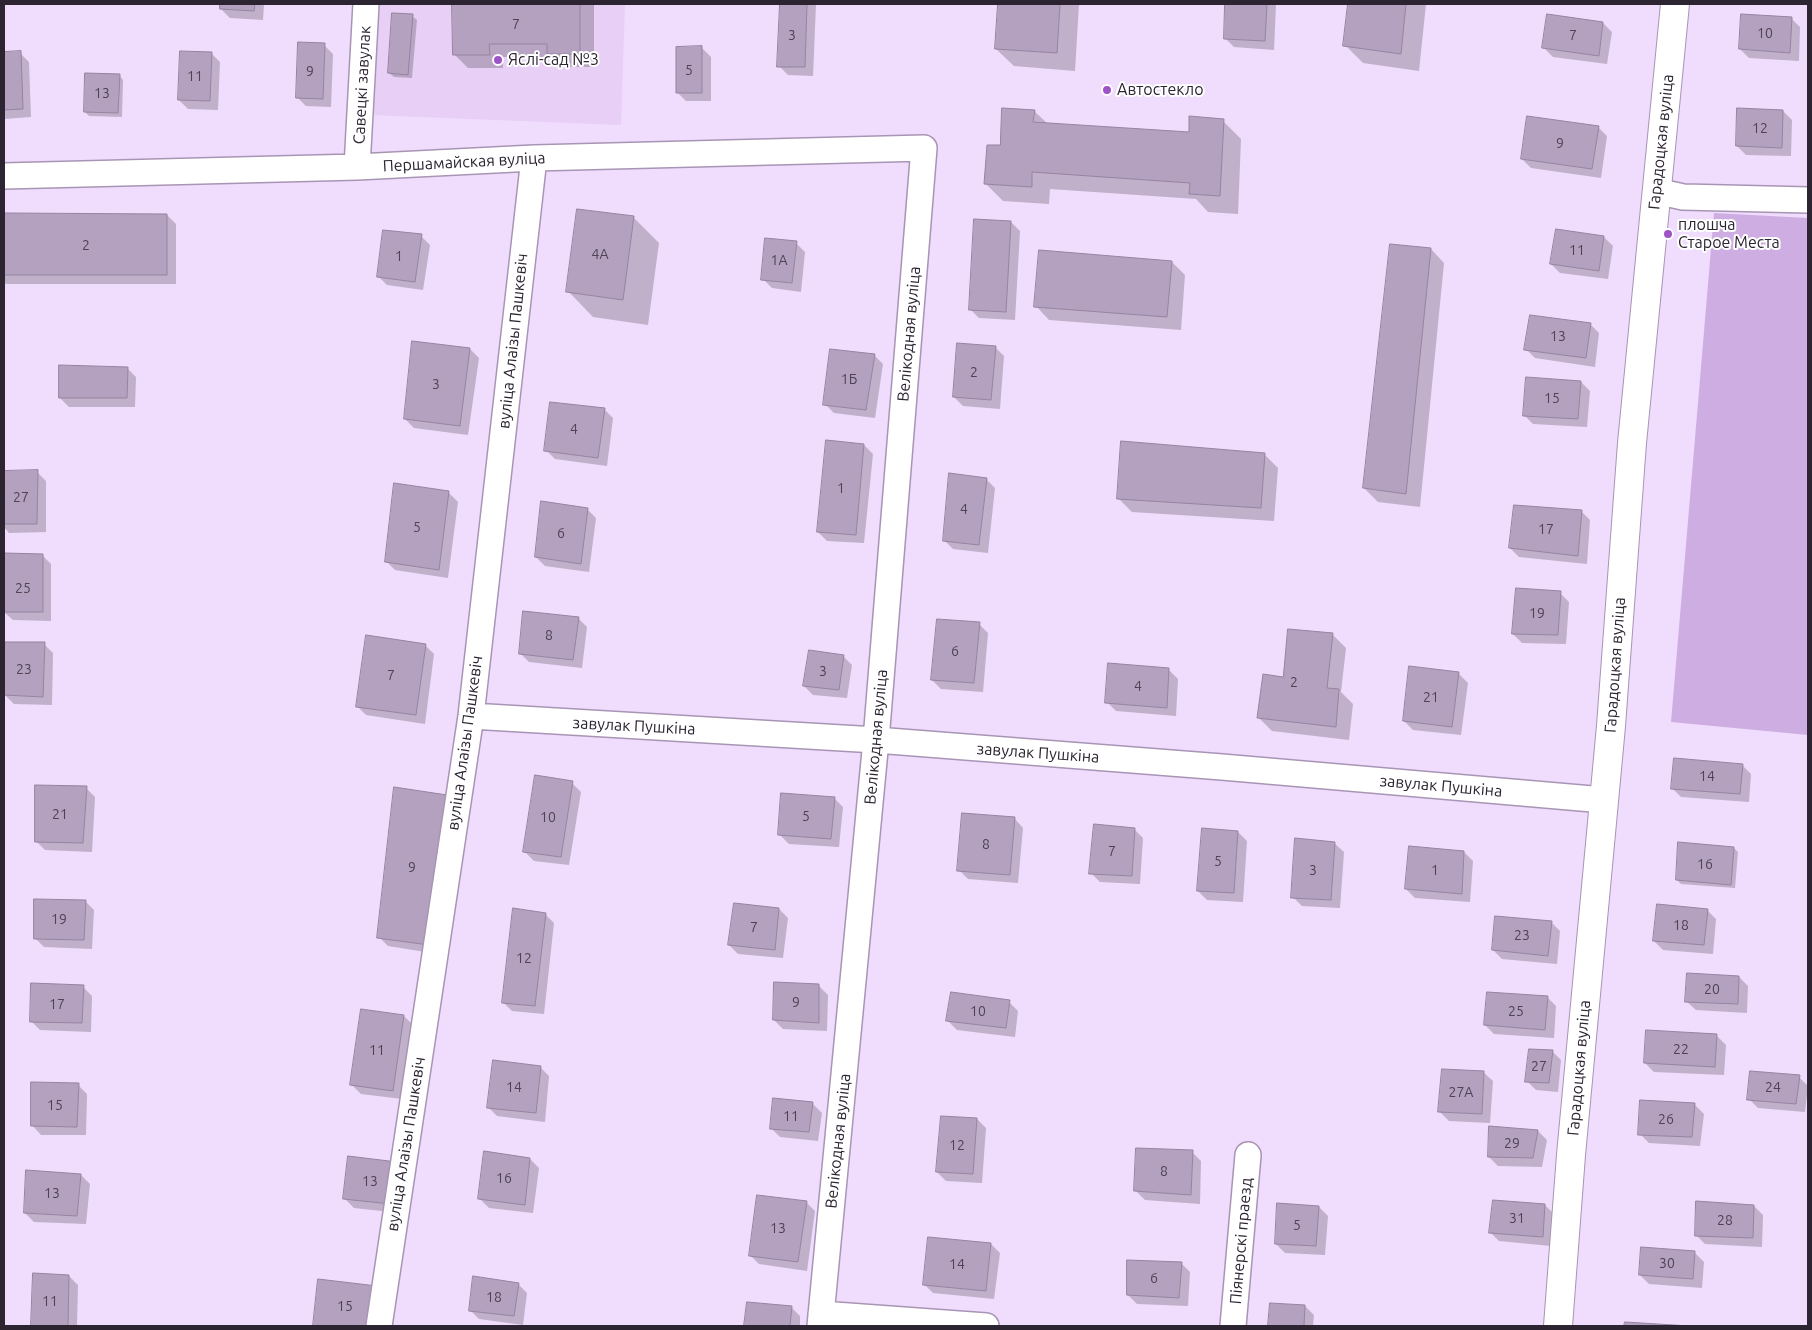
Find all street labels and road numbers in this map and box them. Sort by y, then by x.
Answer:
street label: Савецкі завулак [349,25,375,145]
street label: Гарадоцкая вуліца [1644,73,1678,211]
street label: Першамайская вуліца [382,148,546,176]
street label: вуліца Алаізы Пашкевіч [494,252,532,430]
street label: Велікодная вуліца [894,266,924,402]
street label: Гарадоцкая вуліца [1601,596,1629,734]
street label: вуліца Алаізы Пашкевіч [443,654,487,832]
street label: Велікодная вуліца [861,669,891,805]
street label: завулак Пушкіна [572,713,696,739]
street label: завулак Пушкіна [976,739,1100,767]
street label: завулак Пушкіна [1379,771,1503,801]
street label: Гарадоцкая вуліца [1564,999,1594,1137]
street label: вуліца Алаізы Пашкевіч [383,1055,429,1233]
street label: Велікодная вуліца [821,1072,855,1210]
street label: Піянерскі праезд [1226,1177,1256,1305]

